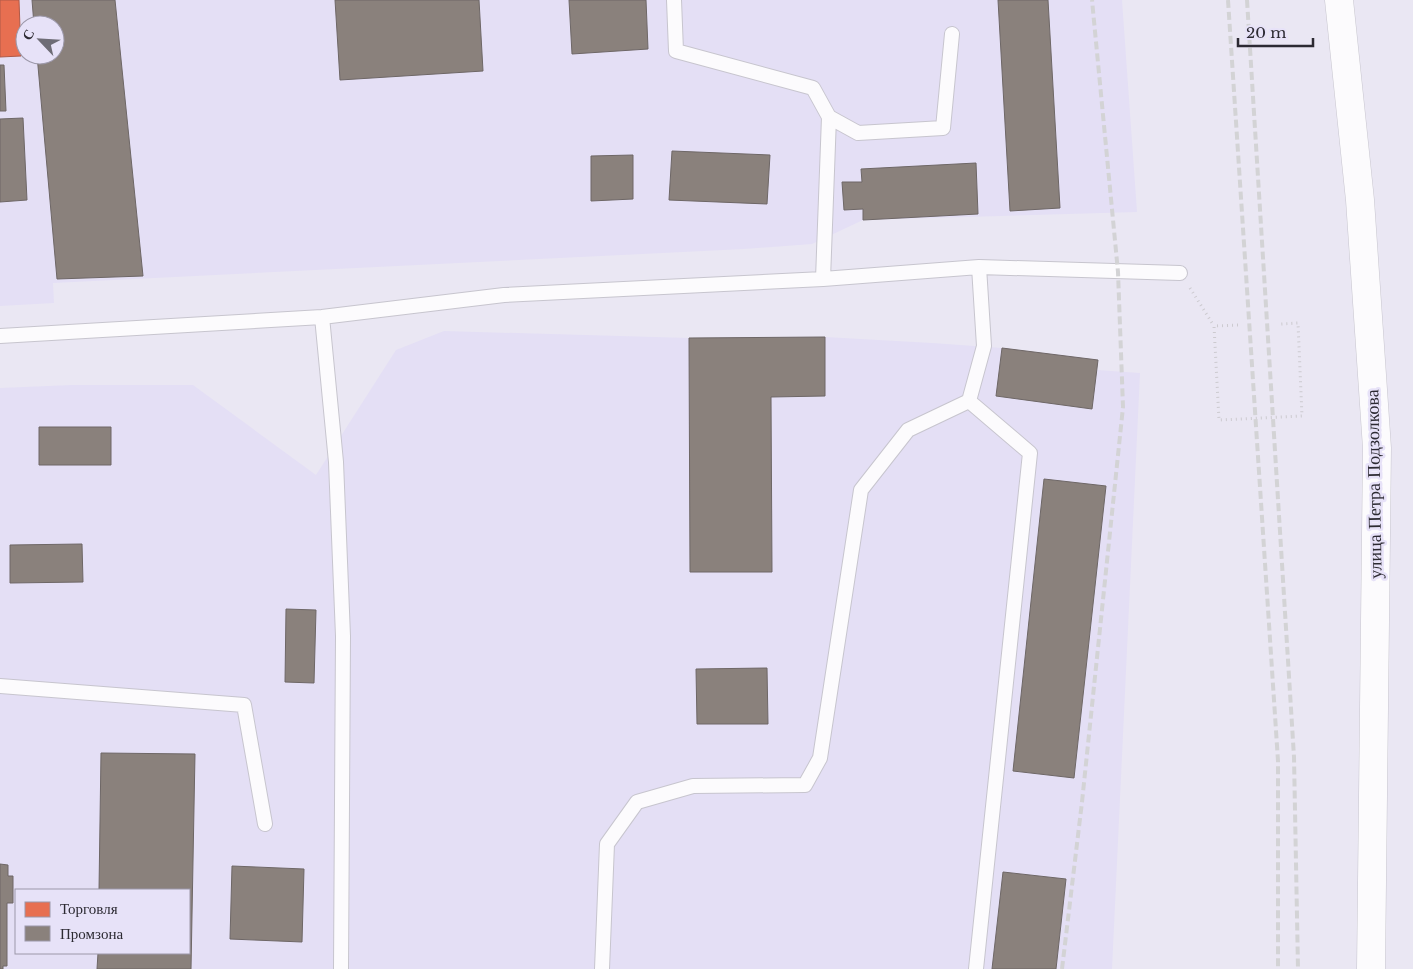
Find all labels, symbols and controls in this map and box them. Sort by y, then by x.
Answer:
north arrow [15,15,65,65]
scale bar [1238,15,1313,47]
text: 20 m [1246,23,1286,42]
text: С [18,26,39,43]
street label: улица Петра Подзолкова [1361,389,1387,579]
legend [15,889,190,954]
text: Торговля [60,899,118,918]
text: Промзона [60,924,123,943]

